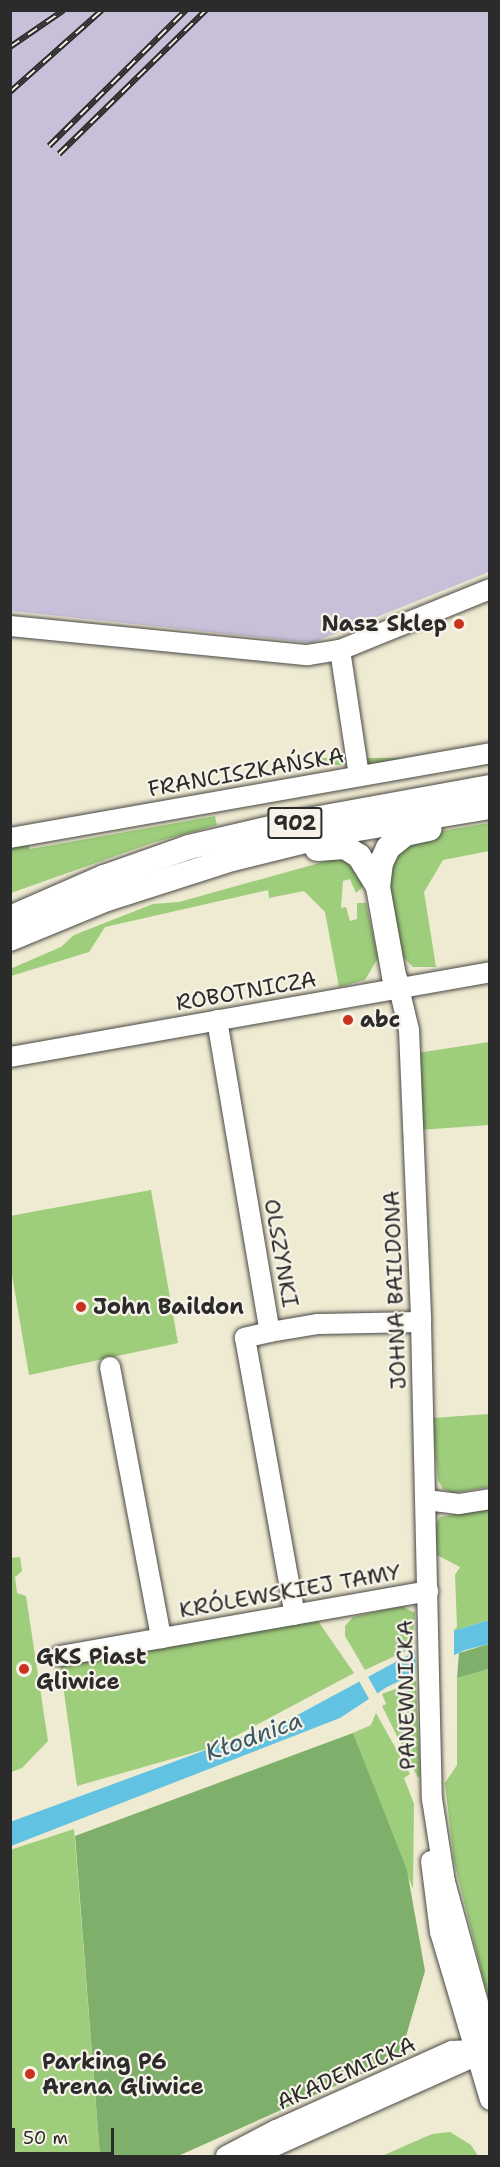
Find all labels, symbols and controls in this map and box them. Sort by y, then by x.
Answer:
place label: Nasz Sklep [322,611,447,637]
marker: Nasz Sklep [452,617,466,631]
street label: FRANCISZKAŃSKA [146,742,346,802]
road number: 902 [266,805,324,841]
street label: ROBOTNICZA [174,966,318,1016]
place label: abc [360,1007,400,1033]
marker: abc [341,1013,355,1027]
street label: JOHNA BAILDONA [378,1190,412,1390]
street label: OLSZYNKI [258,1197,304,1309]
place label: John Baildon [93,1294,244,1320]
marker: John Baildon [74,1300,88,1314]
street label: KRÓLEWSKIEJ TAMY [177,1558,403,1624]
street label: PANEWNICKA [391,1620,421,1770]
place label: GKS Piast Gliwice [36,1643,146,1694]
marker: GKS Piast Gliwice [17,1662,31,1676]
water label: Kłodnica [201,1706,307,1768]
street label: AKADEMICKA [273,2031,419,2115]
place label: Parking P6 Arena Gliwice [42,2048,204,2100]
marker: Parking P6 Arena Gliwice [23,2067,37,2081]
scale bar [15,2116,117,2154]
text: 50 m [23,2126,68,2150]

